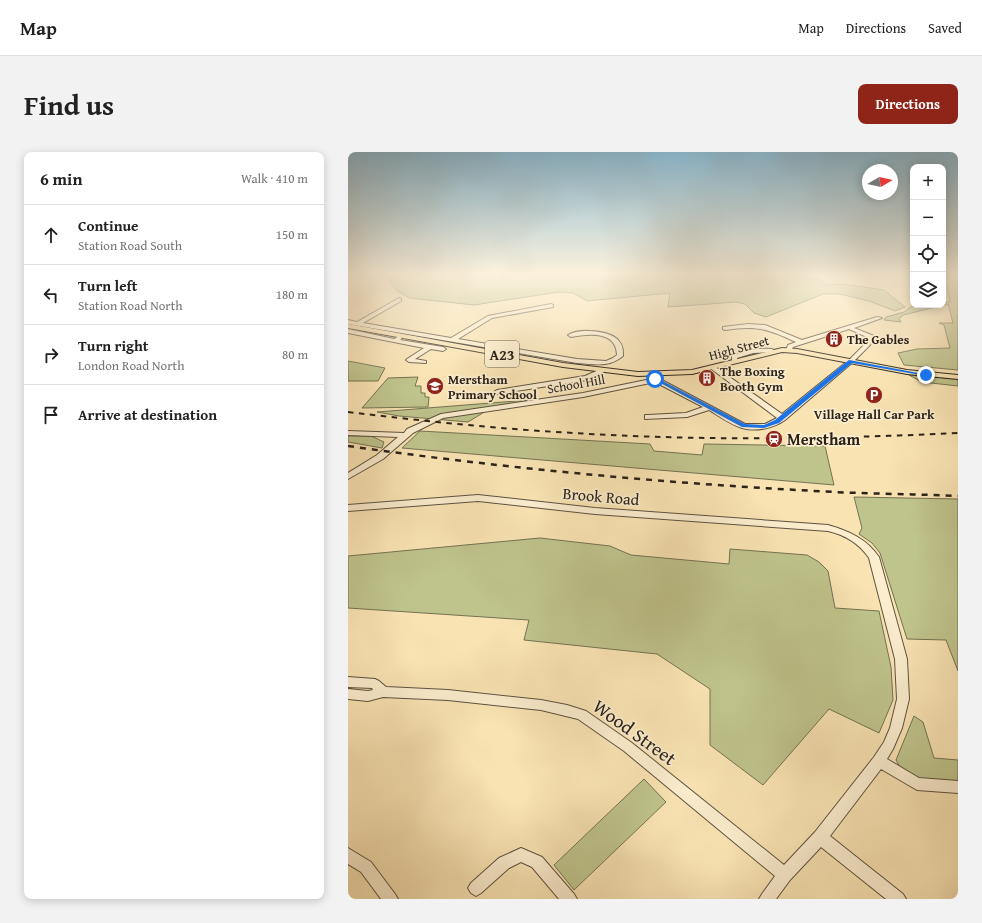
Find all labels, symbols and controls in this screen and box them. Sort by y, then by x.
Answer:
text: Map [20,14,57,42]
text: Map [798,18,824,38]
text: Directions [846,18,906,38]
text: Saved [928,18,962,38]
text: Find us [24,84,114,125]
button: Directions [858,84,958,124]
north arrow [862,164,898,200]
map controls [910,164,946,308]
button: + [910,164,946,200]
text: 6 min [40,166,82,191]
text: Walk · 410 m [241,169,308,188]
button: − [910,200,946,236]
text: Continue [78,215,139,236]
icon: ahead [40,224,62,246]
text: 150 m [276,225,308,244]
text: Station Road South [78,236,182,255]
button: locate [910,236,946,272]
button: layers [910,272,946,308]
text: Turn left [78,275,137,296]
icon: left [40,284,62,306]
text: 180 m [276,285,308,304]
text: Station Road North [78,296,183,315]
building icon: The Gables [824,329,844,349]
place label: The Gables [847,330,910,349]
street label: High Street [707,331,772,365]
text: Turn right [78,335,149,356]
road number: A23 [485,341,519,367]
icon: right [40,344,62,366]
text: 80 m [282,345,308,364]
text: London Road North [78,356,184,375]
place label: The Boxing Booth Gym [720,362,785,396]
route end [917,366,935,384]
building icon: The Boxing Booth Gym [697,368,717,388]
street label: School Hill [546,369,607,398]
place label: Merstham Primary School [448,370,537,404]
route start [646,370,664,388]
school or university icon: Merstham Primary School [425,376,445,396]
parking icon: Village Hall Car Park [864,385,884,405]
icon: arrive [40,404,62,426]
text: Arrive at destination [78,404,217,425]
place label: Village Hall Car Park [814,405,935,424]
place label: Merstham [787,427,861,451]
station icon: Merstham [764,429,784,449]
street label: Brook Road [562,481,641,511]
street label: Wood Street [587,692,683,772]

